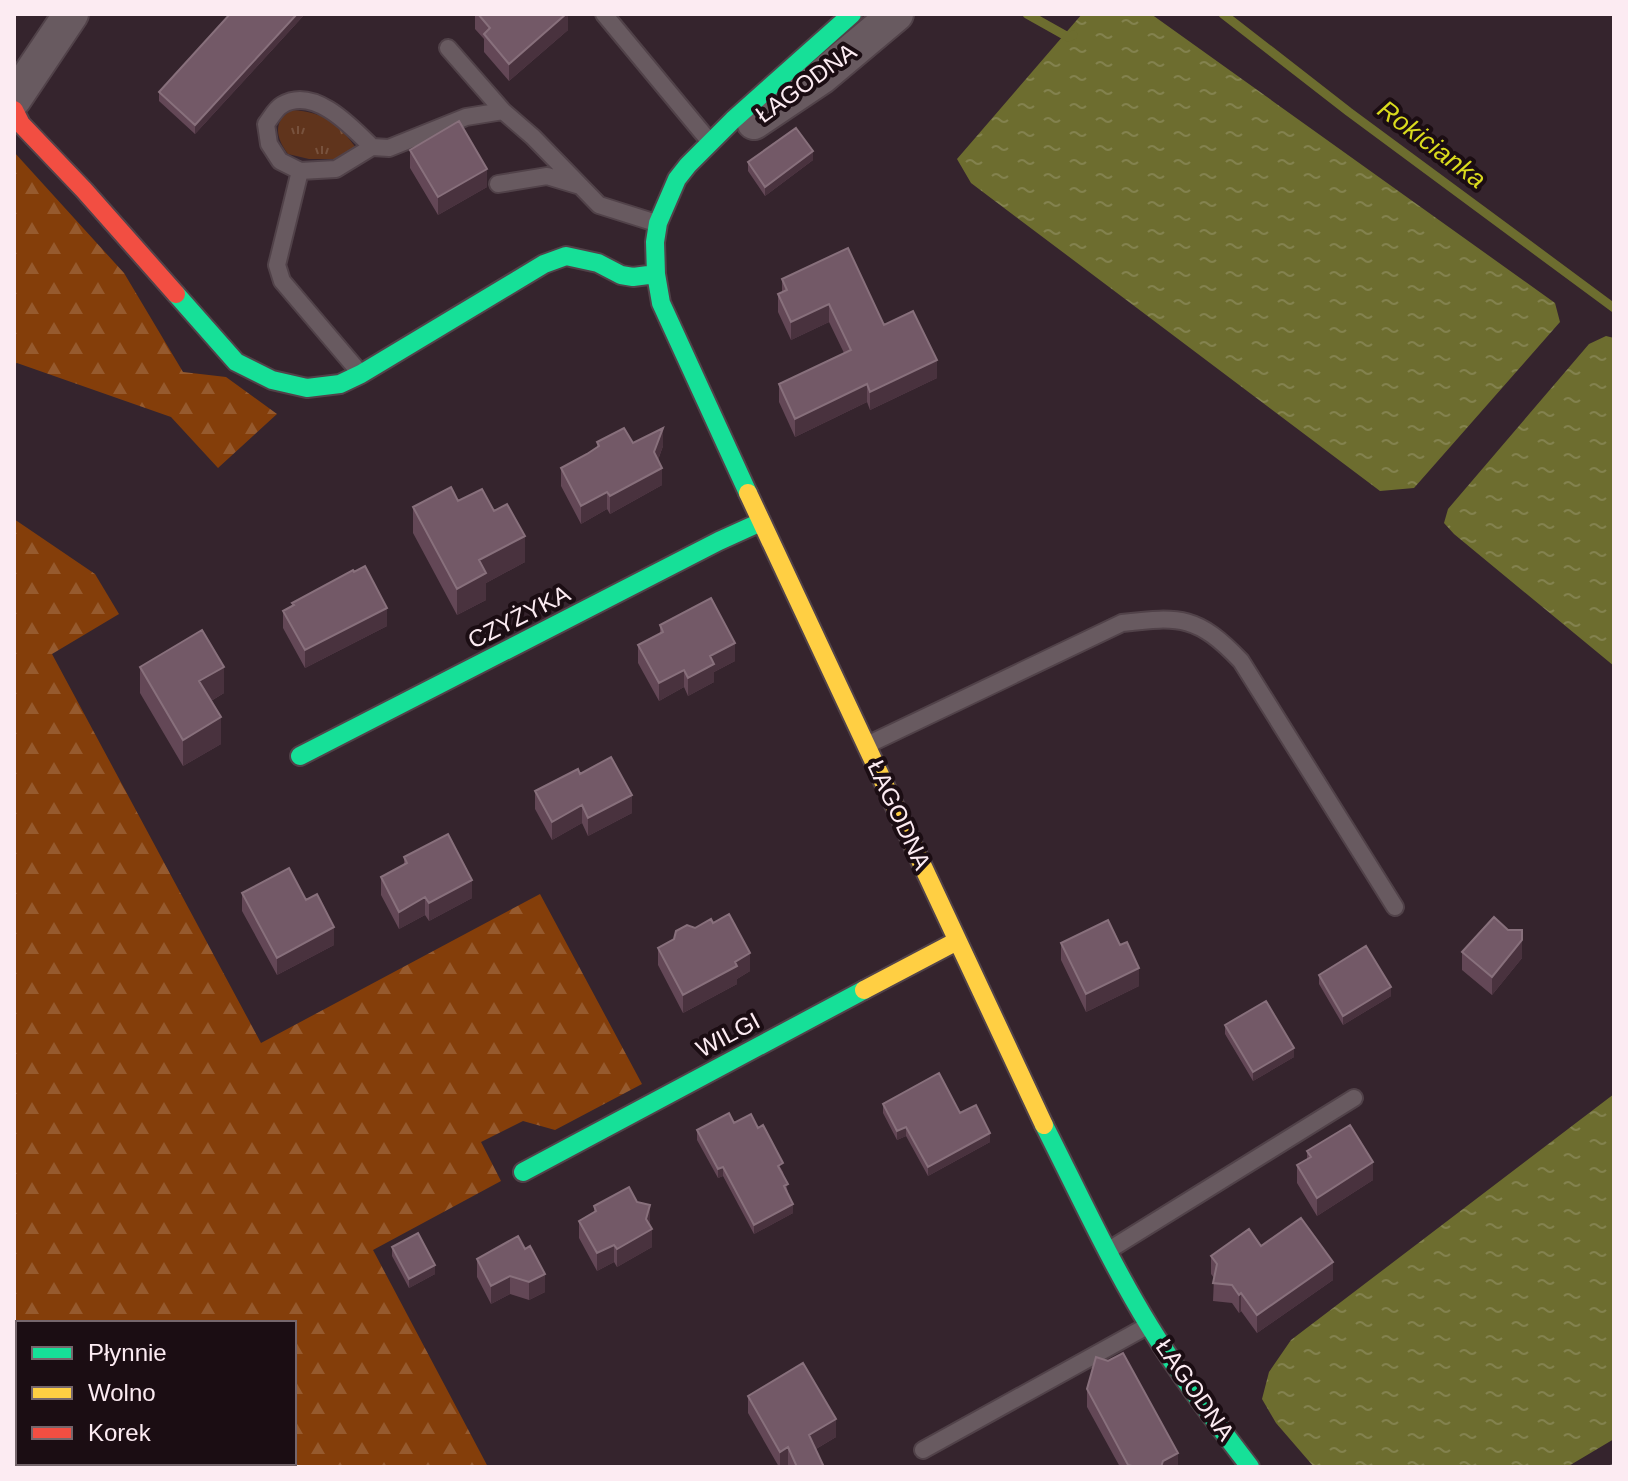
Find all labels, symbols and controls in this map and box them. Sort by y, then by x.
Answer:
street label: ŁAGODNA [750,37,861,128]
water label: Rokicianka [1372,94,1492,194]
street label: CZYŻYKA [463,579,574,654]
street label: ŁAGODNA [862,756,936,874]
street label: WILGI [691,1007,764,1062]
legend [16,1321,296,1465]
street label: ŁAGODNA [1151,1334,1240,1446]
text: Płynnie [88,1339,167,1366]
text: Wolno [88,1379,156,1406]
text: Korek [88,1419,152,1446]

